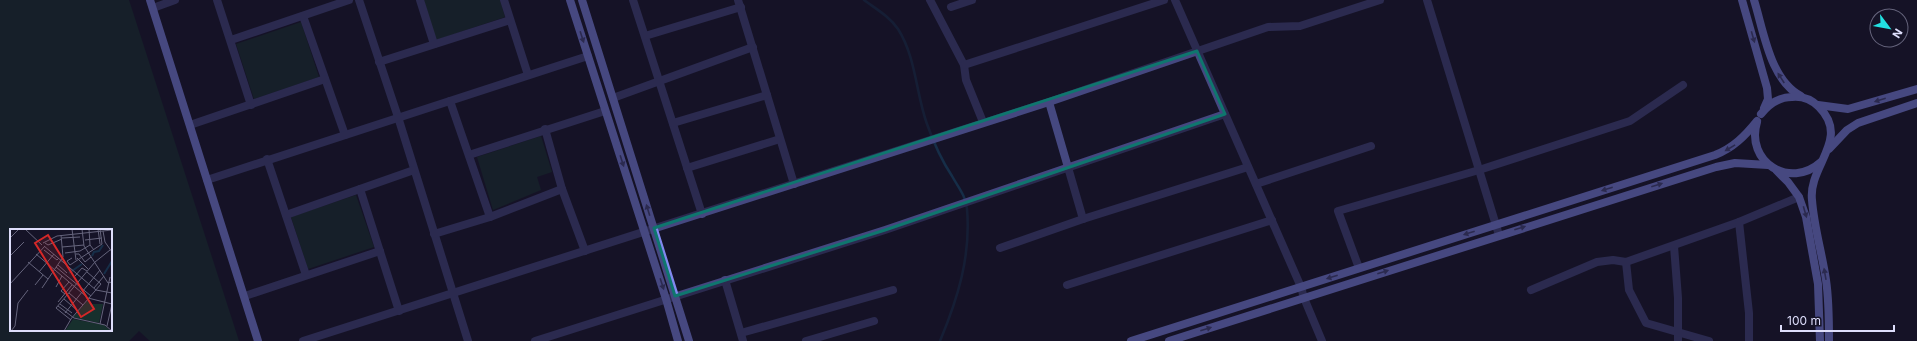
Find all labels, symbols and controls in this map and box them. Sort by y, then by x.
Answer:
north arrow [1869,8,1909,48]
text: N [1889,26,1906,41]
one-way arrow [579,31,585,43]
one-way arrow [1750,32,1756,44]
one-way arrow [1777,72,1784,84]
one-way arrow [1873,97,1885,103]
one-way arrow [1725,144,1735,152]
one-way arrow [619,155,625,167]
one-way arrow [1652,182,1664,188]
one-way arrow [1600,186,1612,192]
one-way arrow [645,204,651,216]
one-way arrow [1802,206,1808,218]
one-way arrow [1515,225,1527,231]
inset map [10,229,112,331]
one-way arrow [1463,230,1475,236]
one-way arrow [1822,268,1828,280]
one-way arrow [1377,269,1389,275]
one-way arrow [1326,274,1338,280]
one-way arrow [659,279,665,291]
scale bar [1781,307,1894,333]
text: 100 m [1787,313,1821,328]
one-way arrow [1200,326,1212,332]

